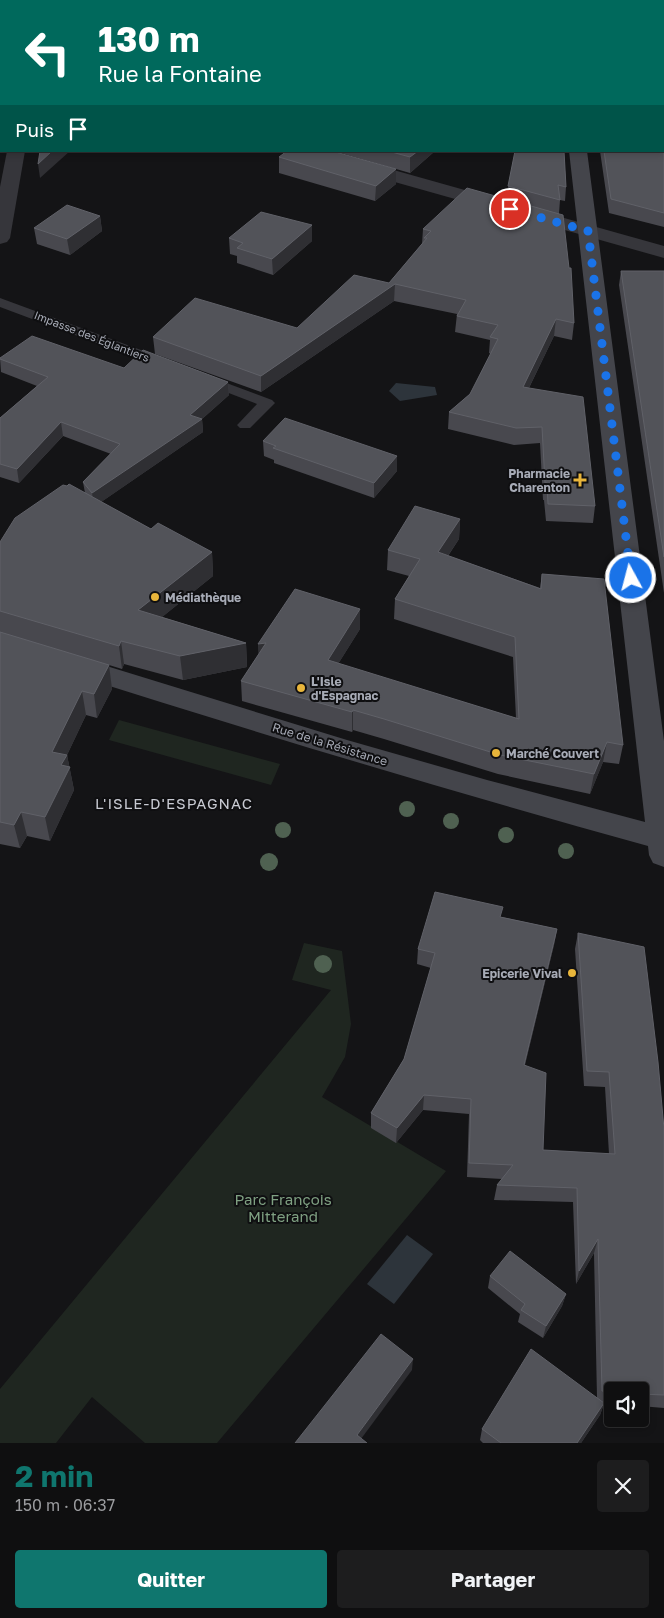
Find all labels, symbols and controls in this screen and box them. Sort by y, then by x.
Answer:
text: 130 m [98,18,200,60]
icon: left [15,20,80,85]
text: Rue la Fontaine [98,60,262,87]
icon: arrive [64,115,92,143]
text: Puis [15,118,54,141]
pin [489,188,531,230]
icon: arrive [496,195,524,223]
street label: Impasse des Églantiers [33,308,152,364]
place label: Pharmacie Charenton [508,466,570,495]
marker: Pharmacie Charenton [574,474,586,486]
position arrow [604,551,656,603]
place label: Médiathèque [165,590,241,605]
marker: Médiathèque [149,591,161,603]
place label: L'Isle d'Espagnac [311,674,378,703]
marker: L'Isle d'Espagnac [295,682,307,694]
street label: Rue de la Résistance [271,719,389,769]
place label: Marché Couvert [506,746,599,761]
marker: Marché Couvert [490,747,502,759]
district label: L'ISLE-D'ESPAGNAC [95,794,253,812]
place label: Epicerie Vival [482,966,562,981]
marker: Epicerie Vival [566,967,578,979]
park label: Parc François Mitterand [234,1190,332,1225]
map controls [604,1382,649,1427]
button: sound [604,1382,649,1427]
text: 2 min [15,1458,93,1494]
button: close [597,1460,649,1512]
text: 150 m · 06:37 [15,1495,115,1515]
button: Quitter [15,1550,327,1608]
button: Partager [337,1550,649,1608]

